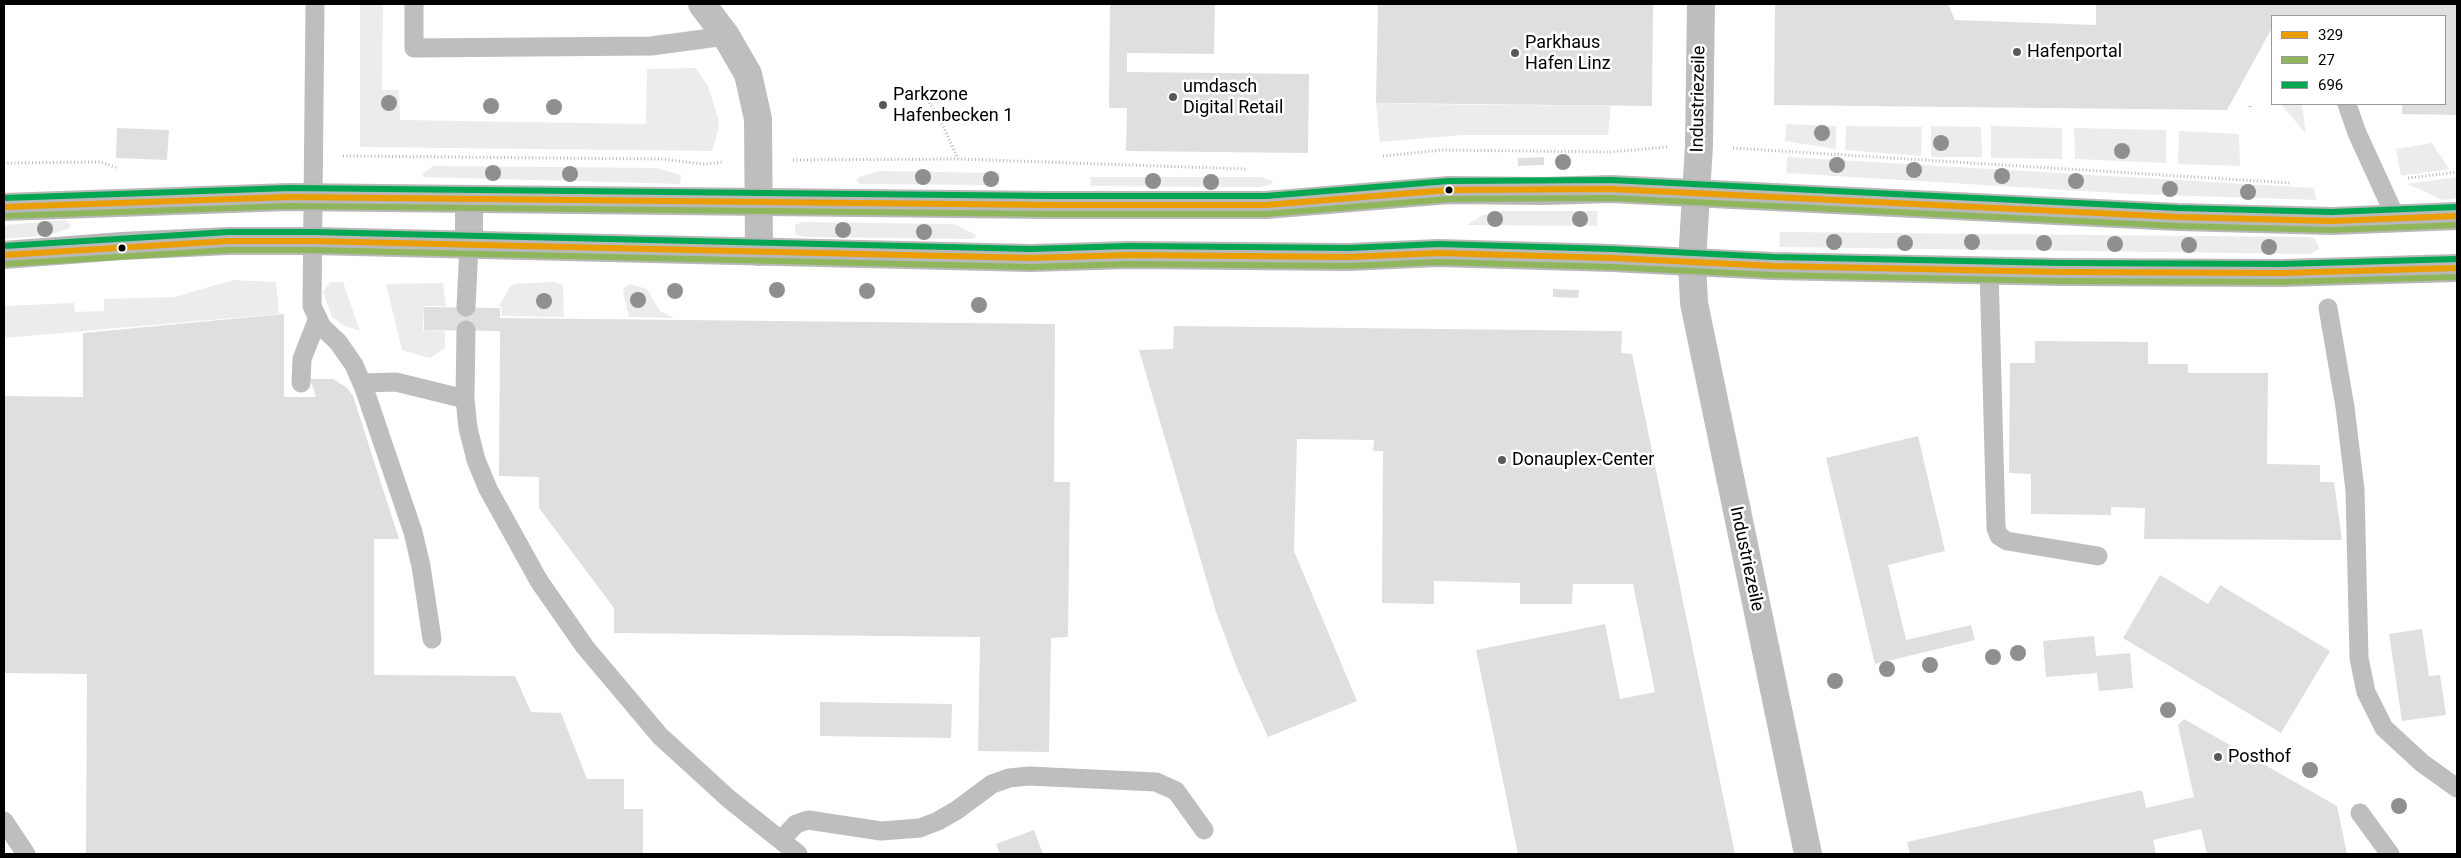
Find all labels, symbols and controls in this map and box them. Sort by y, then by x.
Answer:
legend [2271,15,2446,105]
text: 329 [2318,26,2343,44]
place label: Parkhaus Hafen Linz [1525,32,1611,74]
place label: Hafenportal [2027,41,2122,63]
street label: Industriezeile [1687,45,1711,153]
marker: Hafenportal [2011,46,2023,58]
marker: Parkhaus Hafen Linz [1509,47,1521,59]
text: 27 [2318,51,2335,69]
place label: umdasch Digital Retail [1183,76,1283,118]
text: 696 [2318,76,2343,94]
place label: Parkzone Hafenbecken 1 [893,84,1013,126]
marker: umdasch Digital Retail [1167,91,1179,103]
marker: Parkzone Hafenbecken 1 [877,99,889,111]
unlabelled marker [1444,185,1454,195]
unlabelled marker [117,243,127,253]
place label: Donauplex-Center [1512,449,1654,471]
marker: Donauplex-Center [1496,454,1508,466]
street label: Industriezeile [1724,505,1768,613]
place label: Posthof [2228,746,2291,768]
marker: Posthof [2212,751,2224,763]

